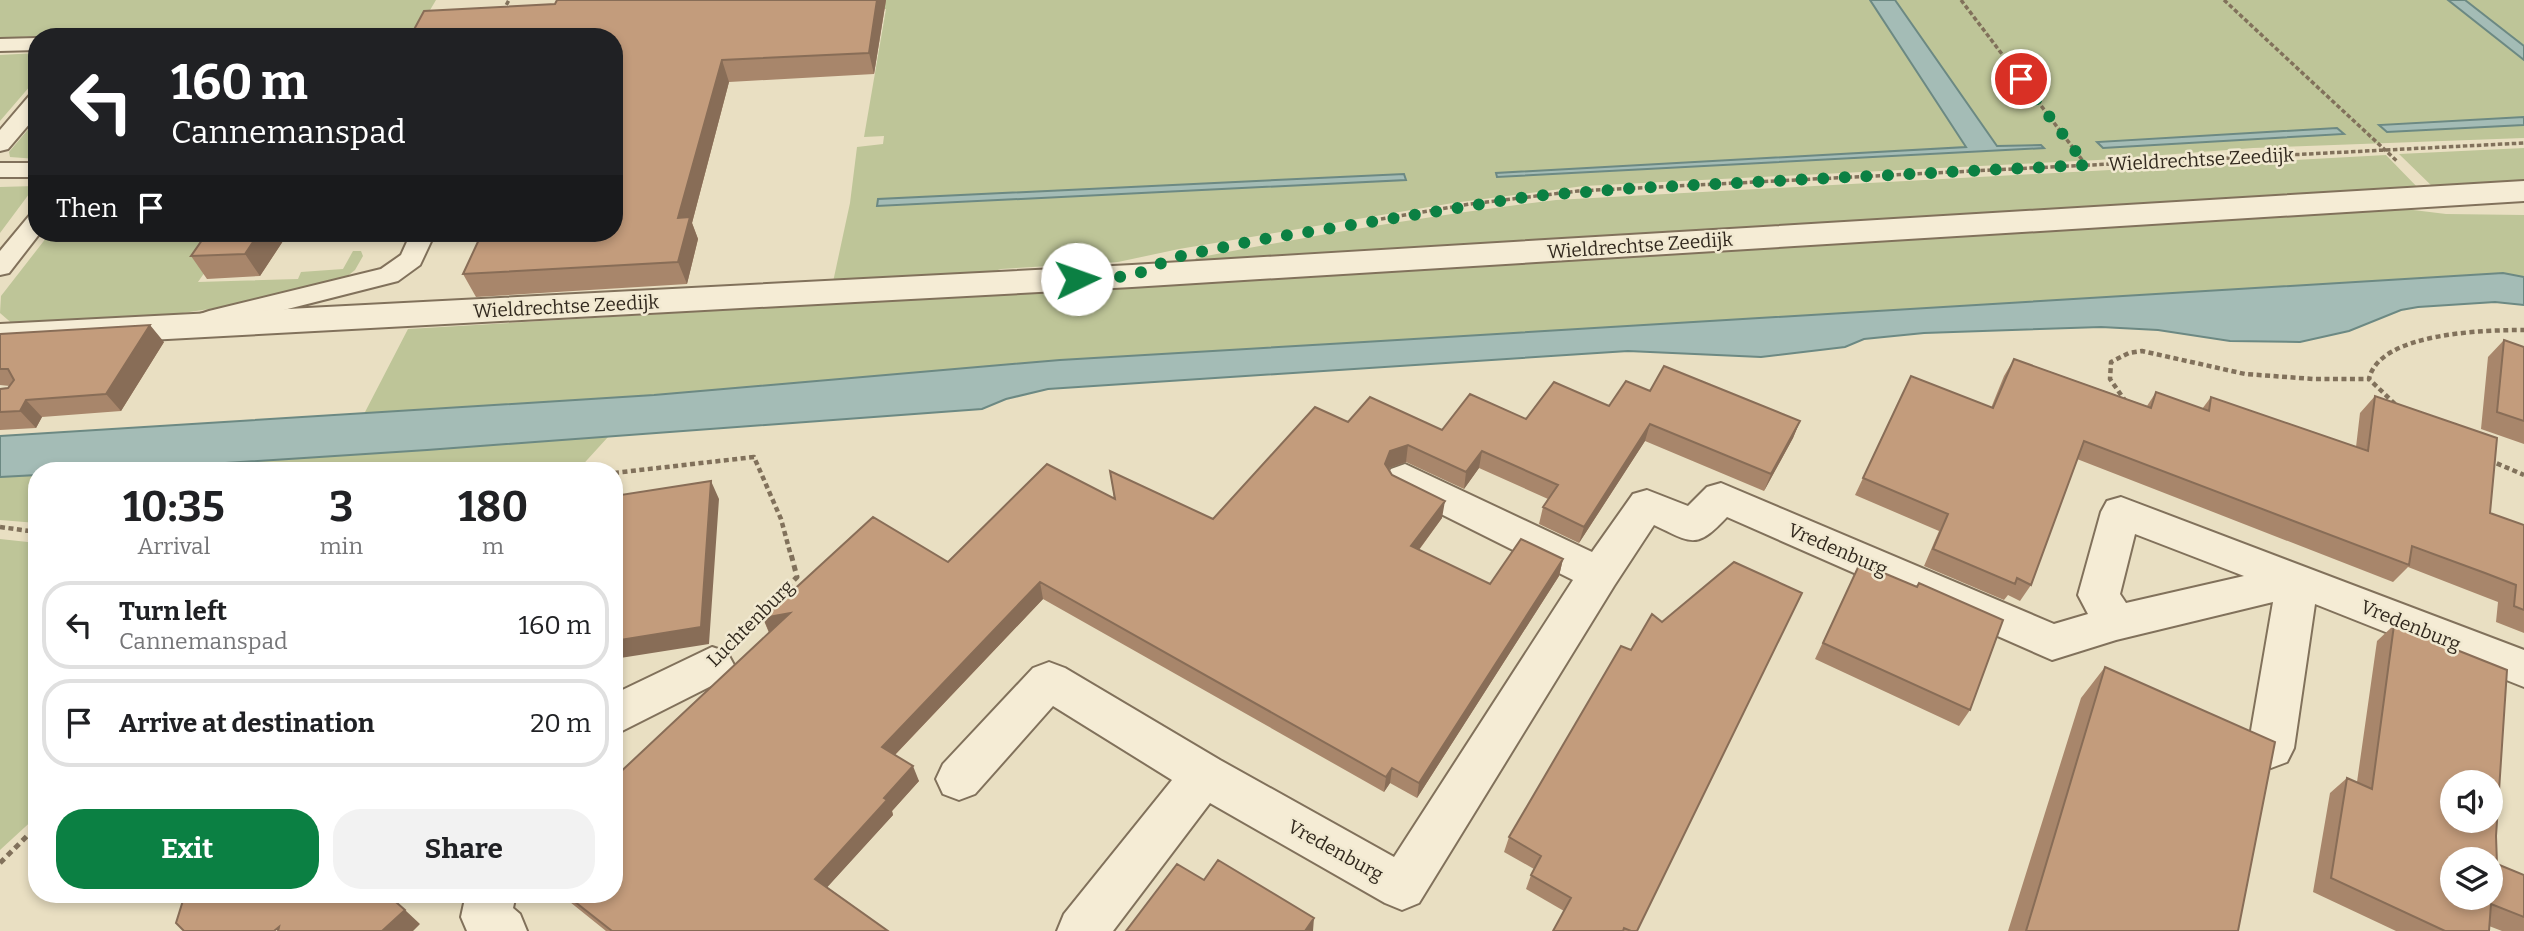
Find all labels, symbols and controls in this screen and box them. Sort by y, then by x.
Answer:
pin [1991,49,2051,109]
text: 160 m [171,53,308,112]
icon: left [56,56,147,147]
icon: arrive [2002,60,2040,98]
text: Cannemanspad [171,113,406,151]
street label: Wieldrechtse Zeedijk [2107,143,2295,176]
icon: arrive [132,189,170,227]
text: Then [56,193,118,224]
street label: Wieldrechtse Zeedijk [1546,228,1734,263]
position arrow [1040,242,1114,316]
street label: Wieldrechtse Zeedijk [472,290,660,323]
text: 10:35 [123,482,225,532]
text: 3 [329,482,353,532]
text: 180 [458,482,528,532]
street label: Vredenburg [1785,518,1891,581]
text: Arrival [137,532,210,560]
text: min [320,532,363,560]
text: m [482,532,504,560]
street label: Luchtenburg [702,575,799,672]
street label: Vredenburg [2357,595,2464,656]
text: Turn left [119,596,227,627]
icon: left [60,606,98,644]
text: 160 m [519,610,591,641]
text: Cannemanspad [119,627,288,655]
icon: arrive [60,704,98,742]
text: Arrive at destination [119,708,374,739]
text: 20 m [530,708,591,739]
map controls [2440,770,2503,910]
button: sound [2440,770,2503,833]
button: Exit [56,809,319,889]
button: Share [333,809,595,889]
street label: Vredenburg [1284,815,1388,886]
button: layers [2440,847,2503,910]

